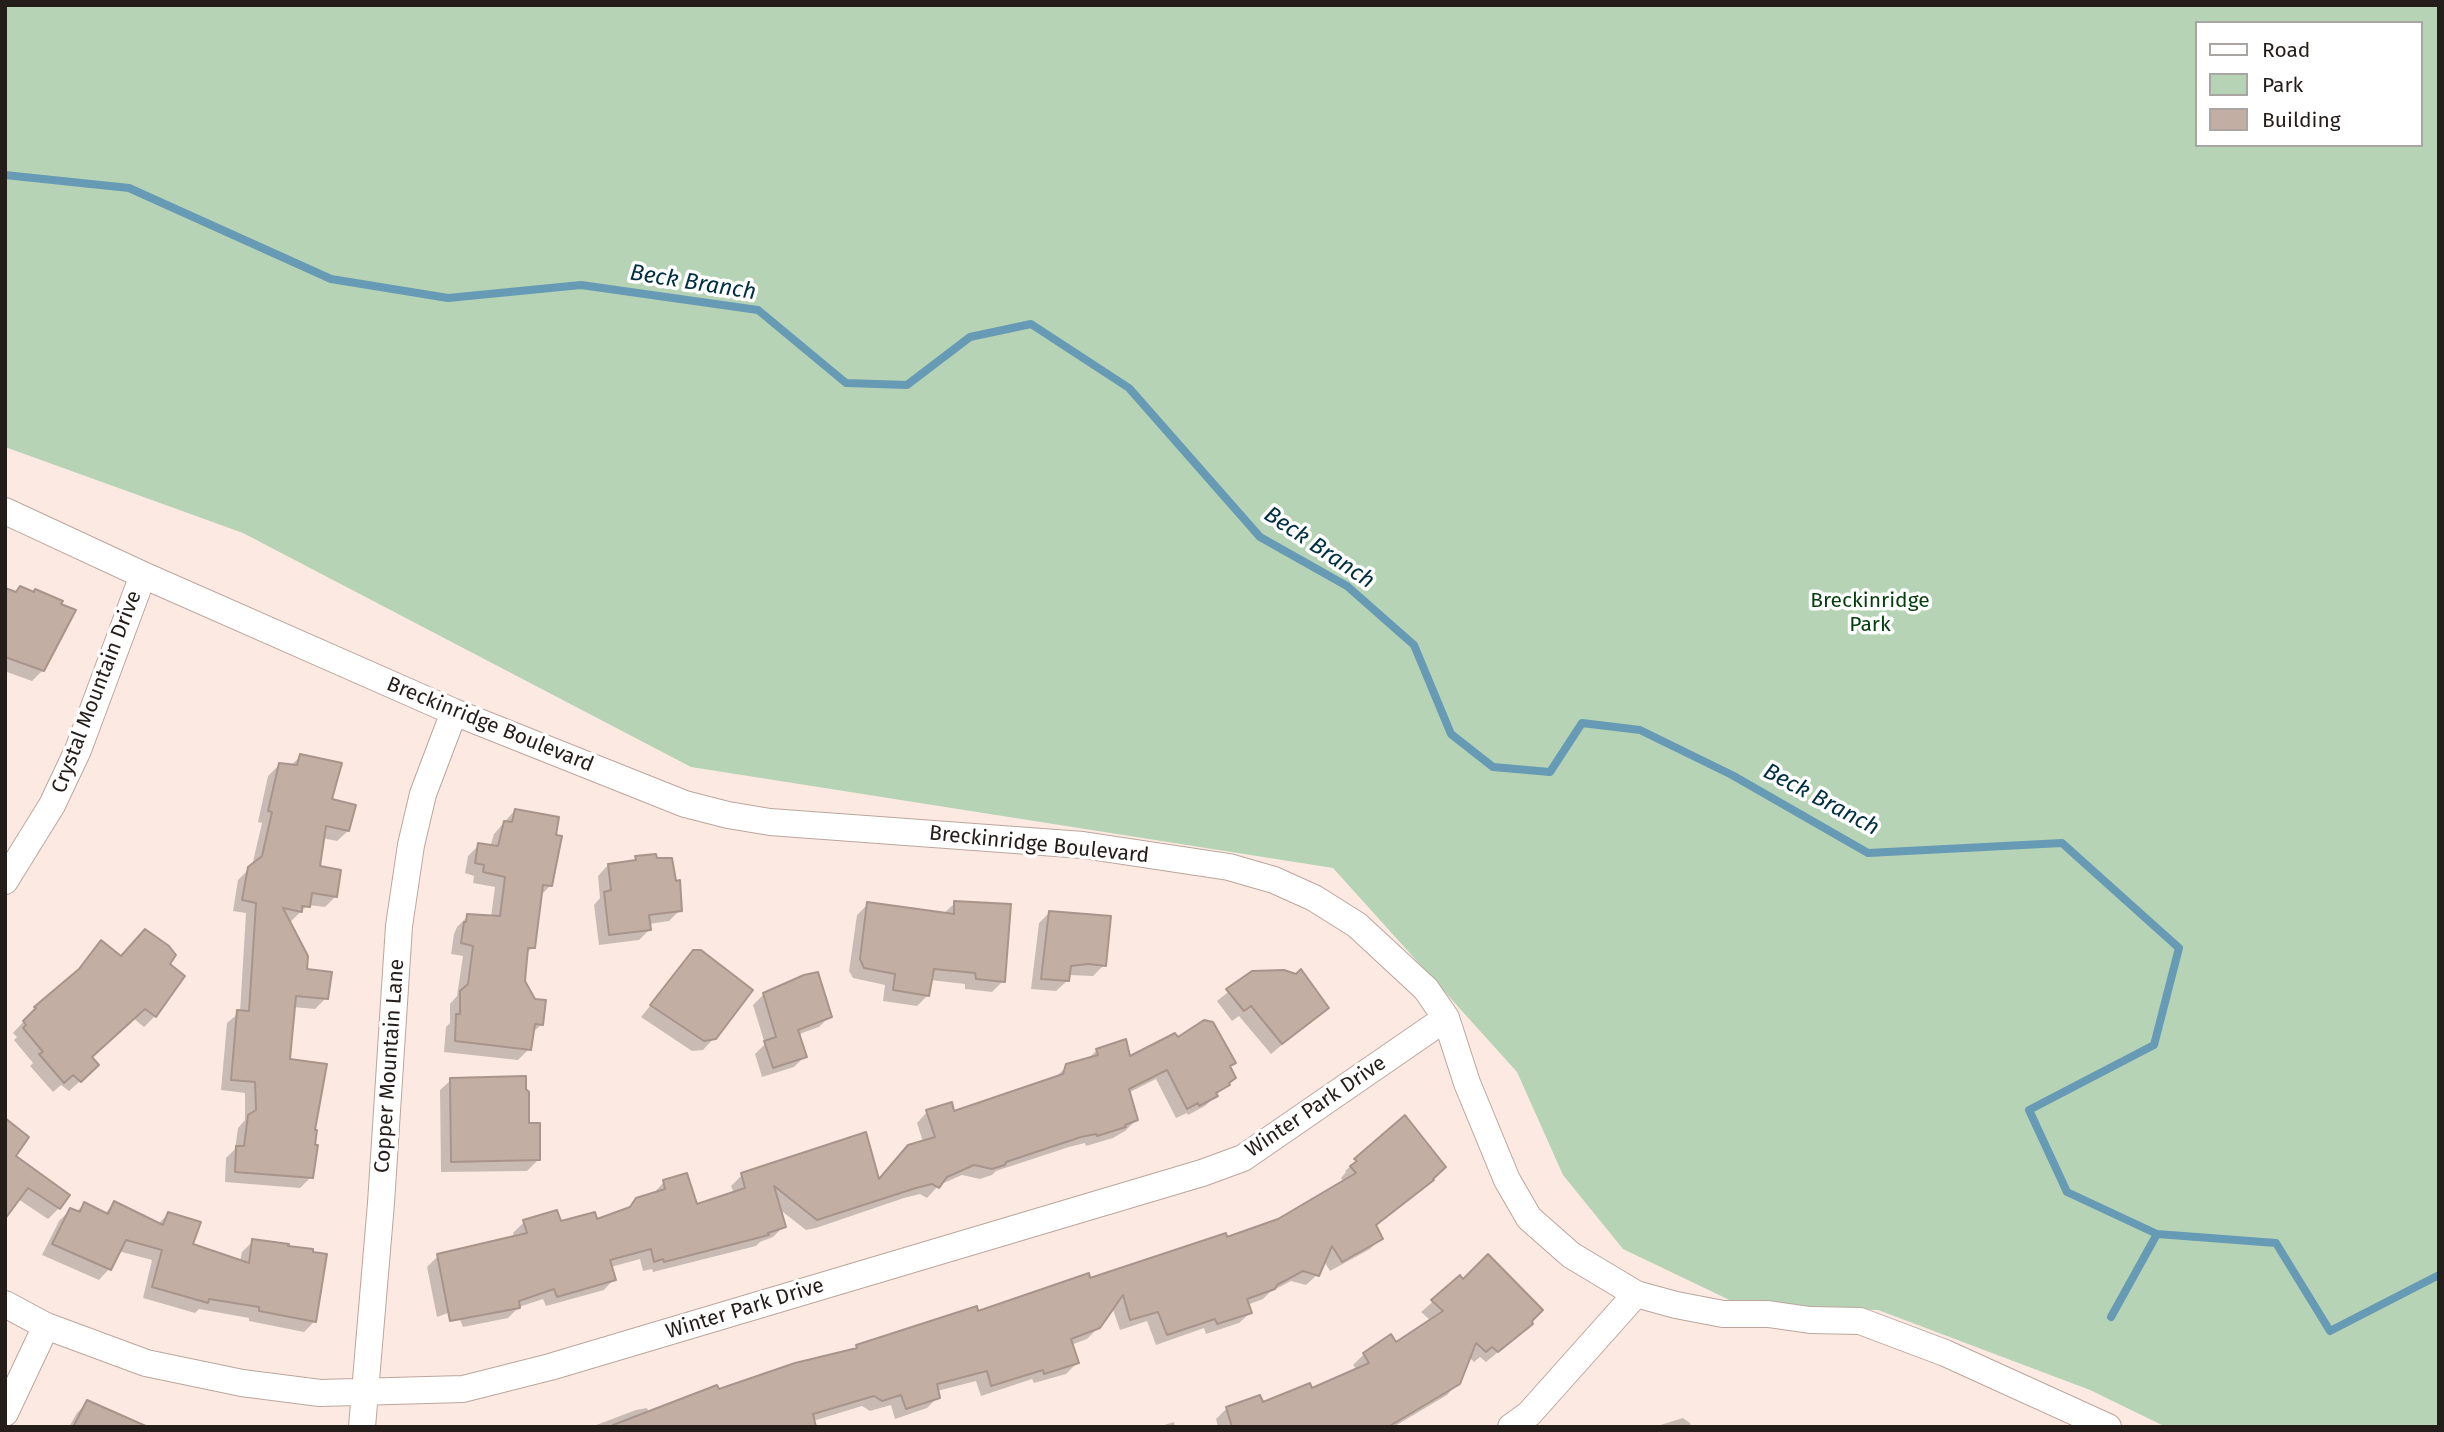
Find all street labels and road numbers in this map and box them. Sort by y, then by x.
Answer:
street label: Crystal Mountain Drive [47,587,147,797]
street label: Breckinridge Boulevard [383,672,597,778]
street label: Breckinridge Boulevard [928,821,1150,869]
street label: Copper Mountain Lane [370,958,410,1174]
street label: Winter Park Drive [1241,1051,1391,1163]
street label: Winter Park Drive [663,1273,827,1345]

